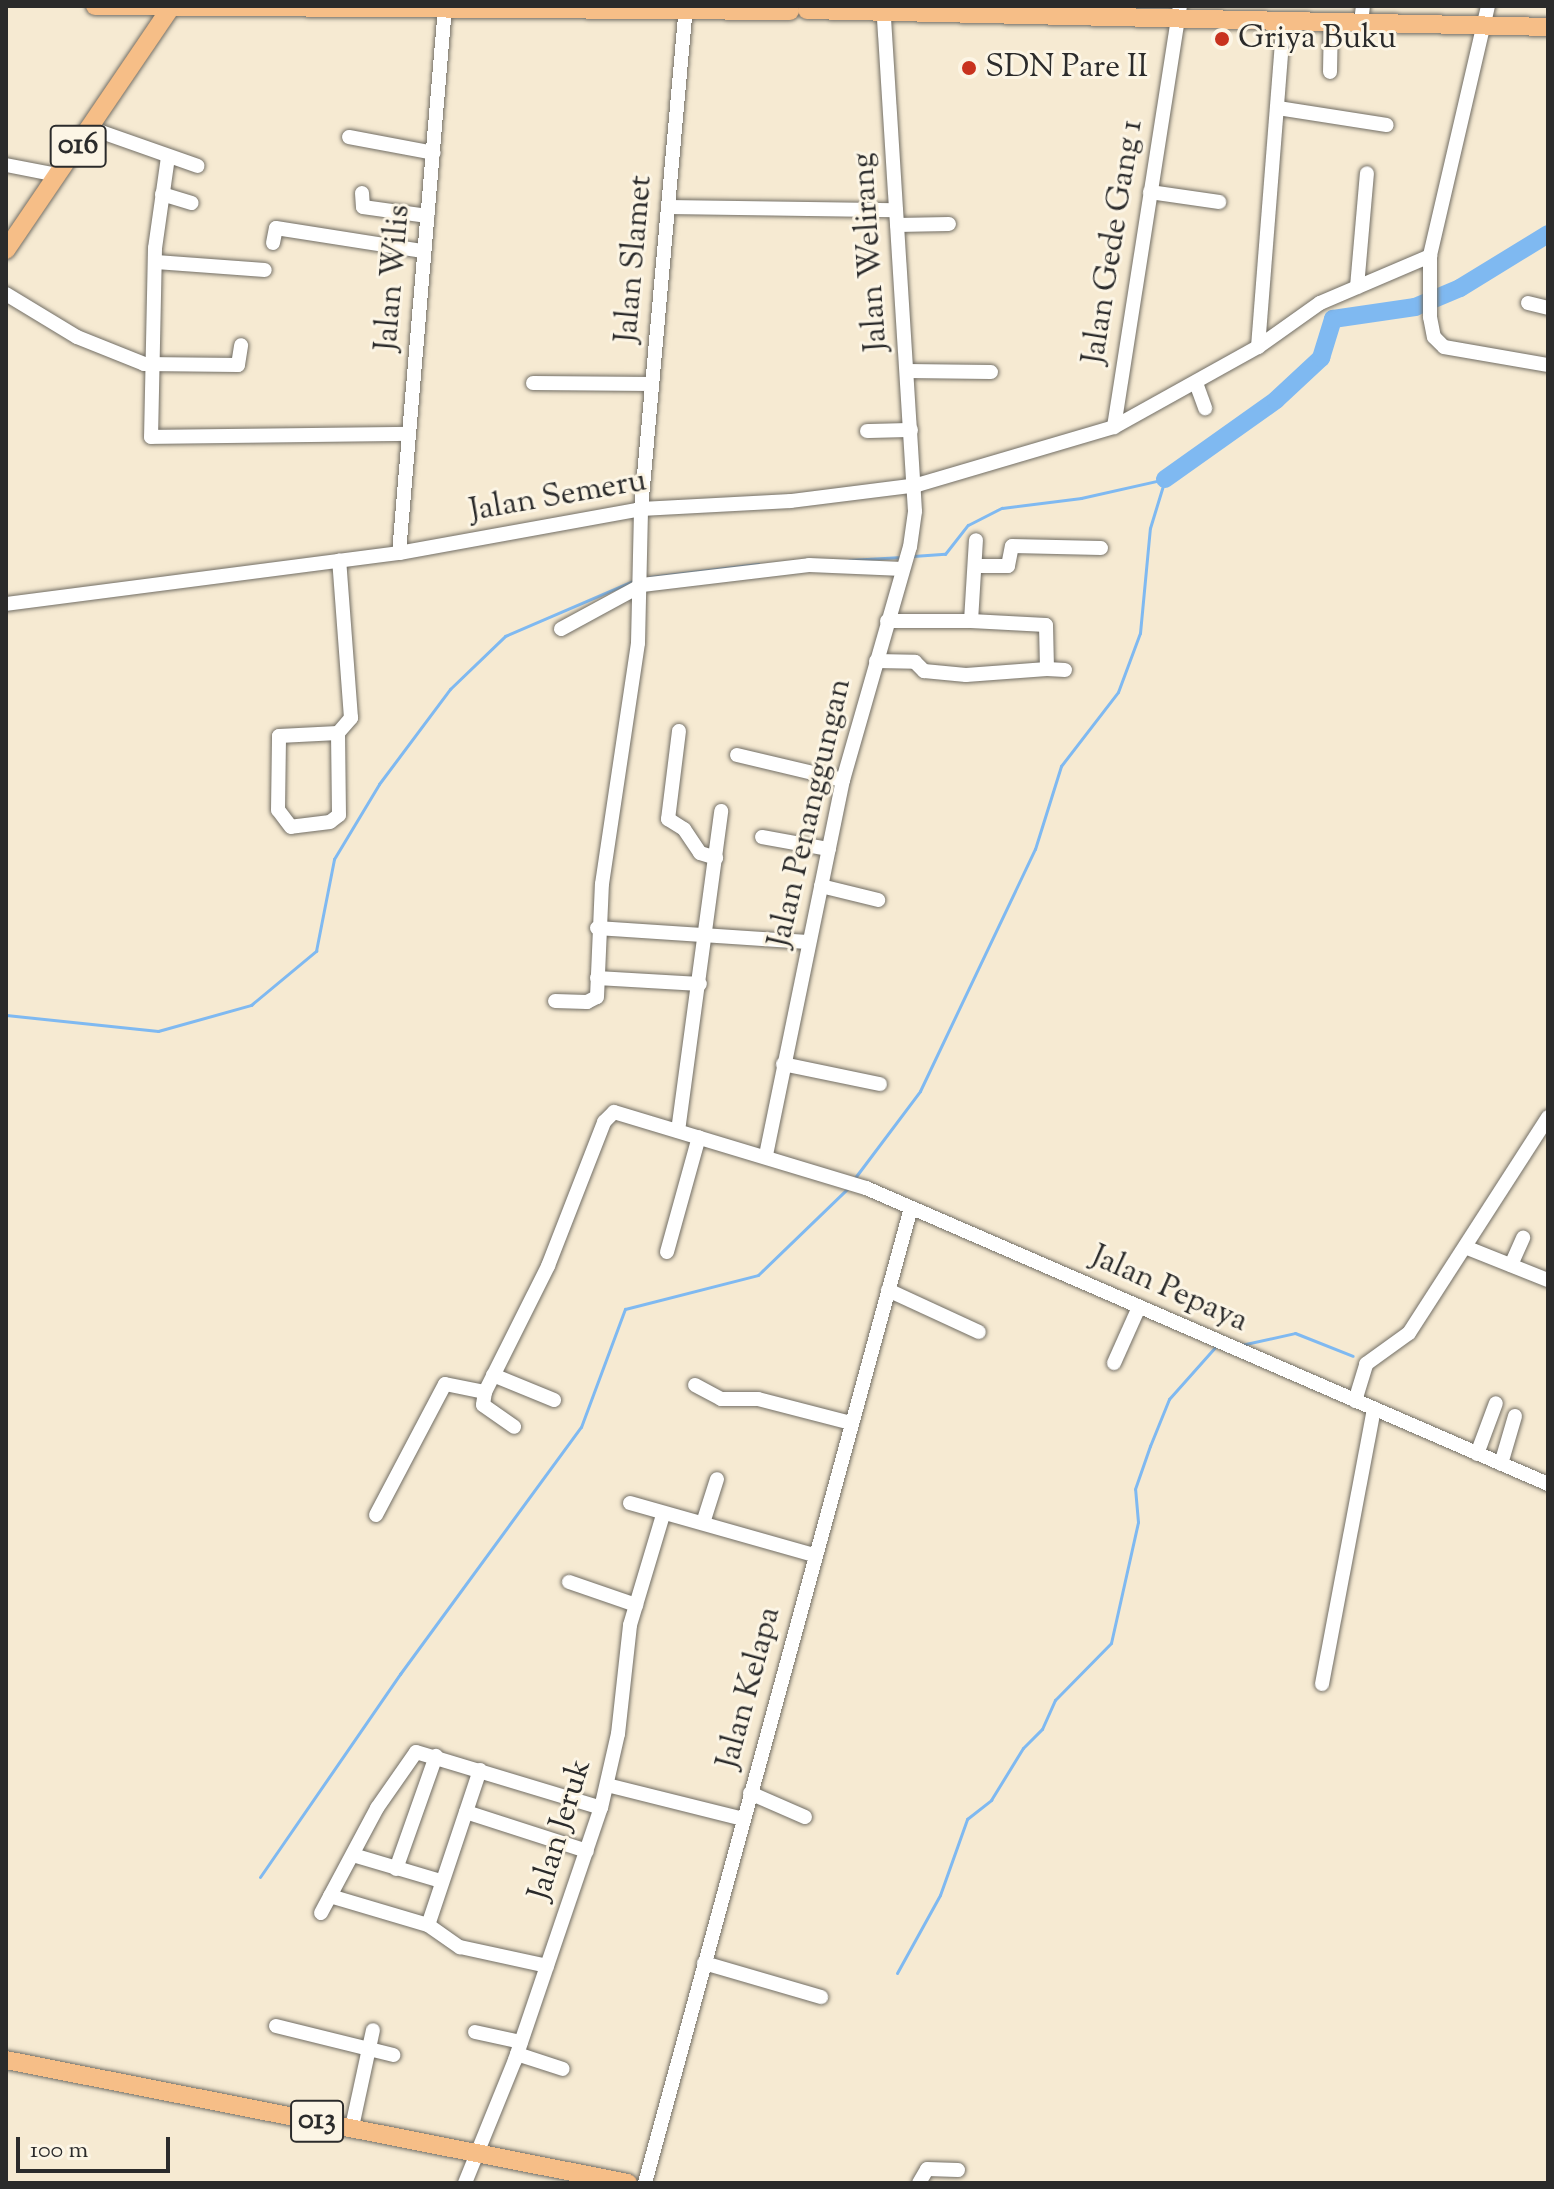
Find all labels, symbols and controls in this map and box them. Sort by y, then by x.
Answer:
place label: Griya Buku [1238,20,1396,58]
marker: Griya Buku [1213,30,1231,48]
place label: SDN Pare II [985,49,1148,87]
marker: SDN Pare II [960,59,978,77]
street label: Jalan Gede Gang 1 [1076,117,1152,367]
road number: 016 [48,120,108,172]
street label: Jalan Welirang [845,151,897,353]
street label: Jalan Slamet [609,174,661,344]
street label: Jalan Wilis [368,203,420,353]
street label: Jalan Semeru [467,463,649,531]
street label: Jalan Penanggungan [761,675,861,951]
street label: Jalan Pepaya [1085,1238,1253,1342]
street label: Jalan Kelapa [710,1603,790,1773]
street label: Jalan Jeruk [521,1755,601,1905]
road number: 013 [289,2095,345,2147]
scale bar [20,2121,174,2171]
text: 100 m [30,2134,88,2168]

